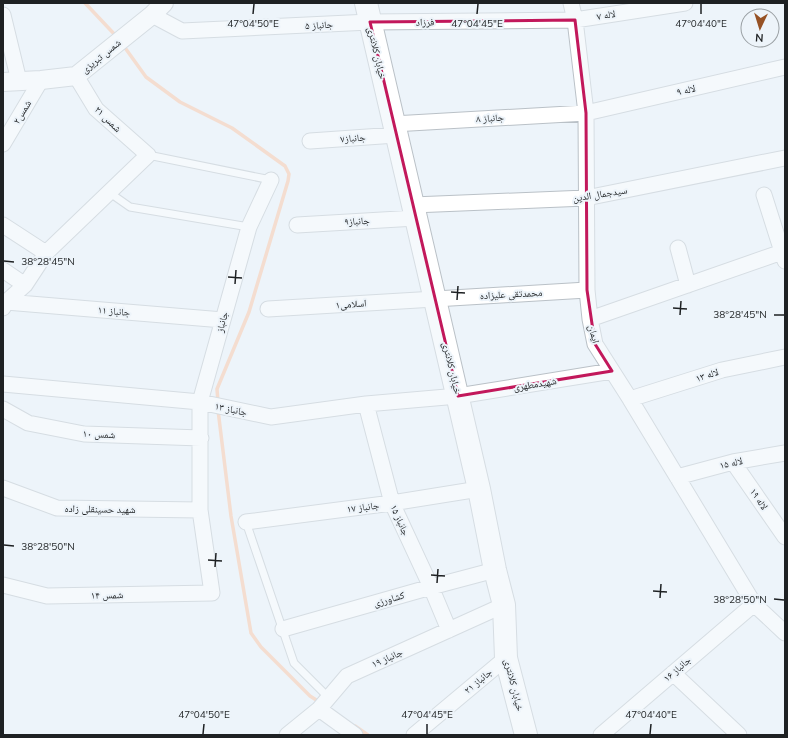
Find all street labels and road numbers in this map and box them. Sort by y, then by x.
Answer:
street label: لاله ۷ [596,7,616,23]
street label: فرزاد [416,15,434,29]
street label: جانباز ۵ [305,18,334,32]
street label: خیابان کلانتری [365,26,389,81]
street label: شمس تبریزی [78,36,124,76]
street label: لاله ۹ [675,82,697,98]
street label: شمس۲ [10,97,34,126]
street label: شمس ۲۱ [92,103,124,135]
street label: جانباز ۸ [476,111,505,125]
street label: جانباز۷ [340,131,367,145]
street label: سیدجمال الدین [572,183,629,205]
street label: جانباز۹ [344,214,371,228]
street label: محمدتقی علیزاده [479,286,543,302]
street label: اسلامی۱ [335,296,367,312]
street label: جانباز ۱۱ [97,303,131,319]
street label: جانباز [213,310,231,335]
street label: ایمان [585,323,603,345]
street label: خیابان کلانتری [440,341,464,396]
street label: لاله ۱۳ [694,365,720,385]
street label: شهیدمطهری [512,374,558,394]
street label: جانباز ۱۳ [214,399,249,419]
street label: شمس ۱۰ [82,427,116,441]
street label: لاله ۱۵ [718,454,744,472]
street label: لاله ۱۹ [747,486,771,512]
street label: جانباز ۱۷ [346,498,381,515]
street label: شهید حسینقلی زاده [64,502,136,516]
street label: جانباز ۱۵ [387,502,413,538]
street label: شمس ۱۴ [91,588,124,602]
street label: کشاورزی [372,588,406,610]
street label: جانباز ۱۹ [369,645,405,671]
street label: جانباز ۱۶ [660,653,694,685]
street label: خیابان کلانتری [501,658,527,713]
street label: جانباز ۲۱ [461,665,495,696]

